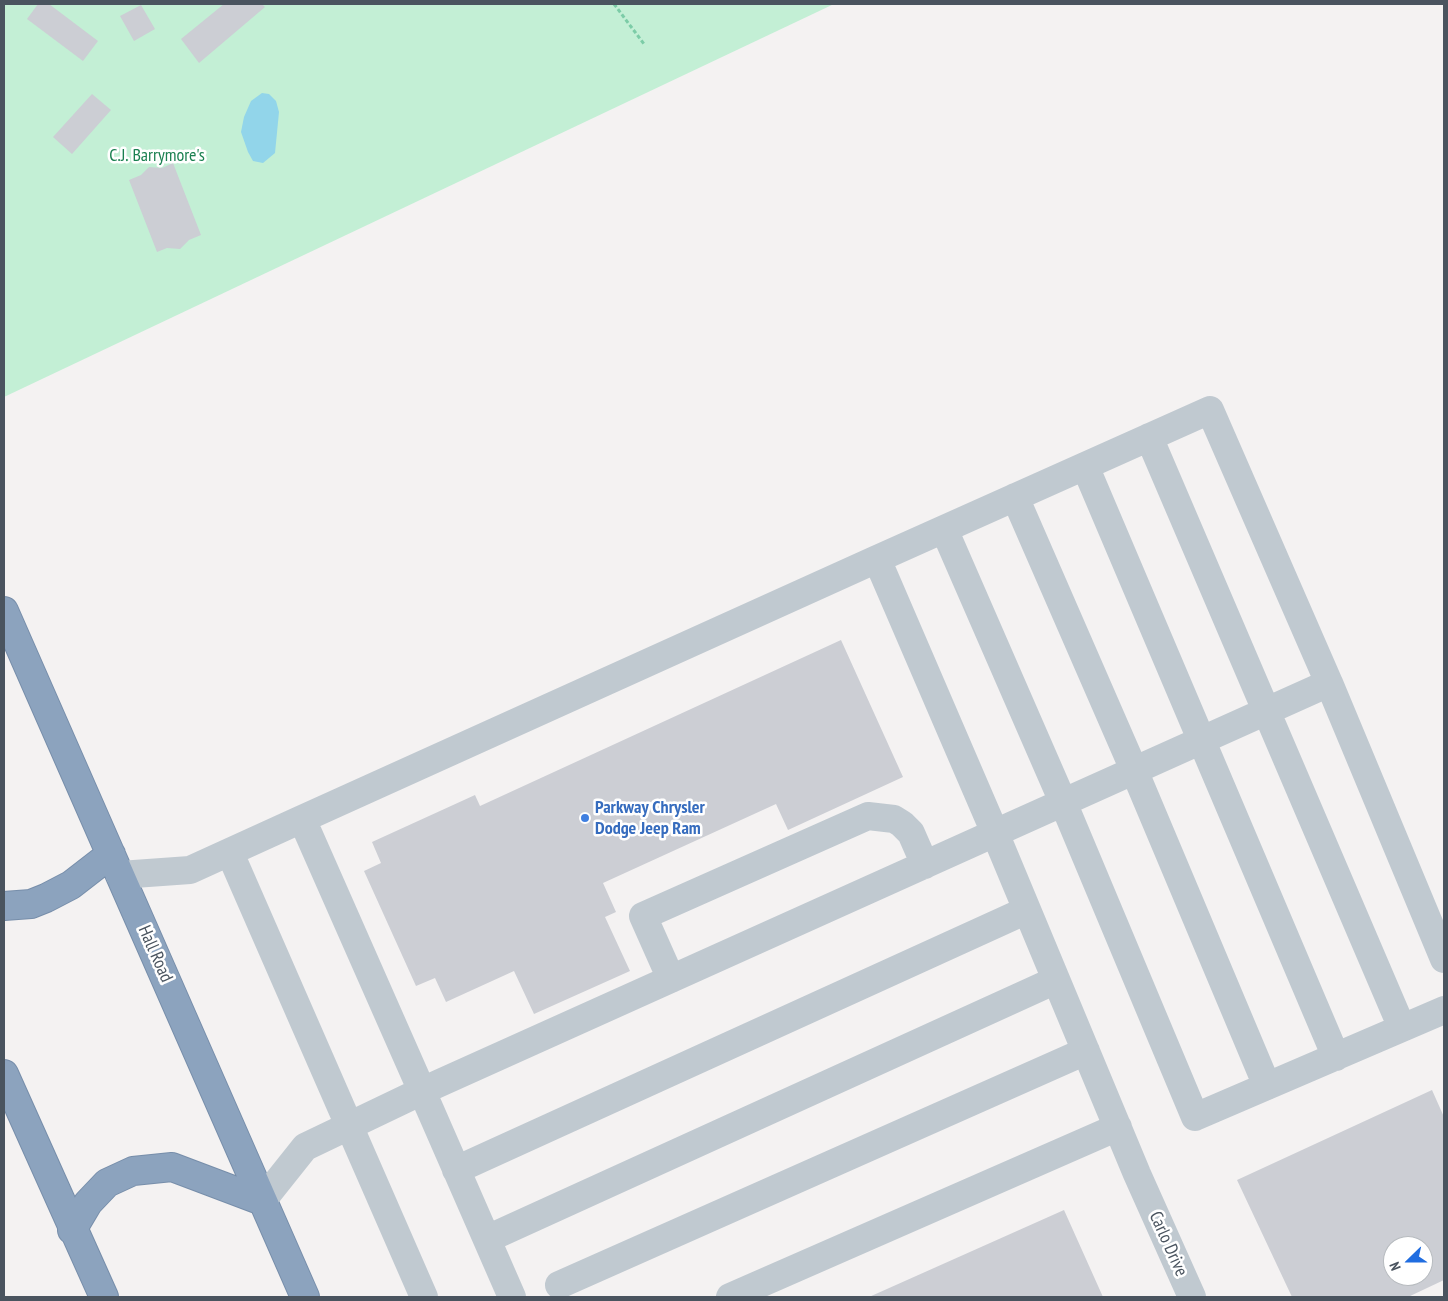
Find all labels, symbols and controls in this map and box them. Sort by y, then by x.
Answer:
park label: C.J. Barrymore's [109,145,205,167]
place label: Parkway Chrysler Dodge Jeep Ram [595,797,705,840]
marker: Parkway Chrysler Dodge Jeep Ram [579,812,591,824]
street label: Hall Road [133,922,177,986]
street label: Carlo Drive [1144,1208,1192,1280]
north arrow [1383,1236,1433,1286]
text: N [1385,1259,1405,1273]

